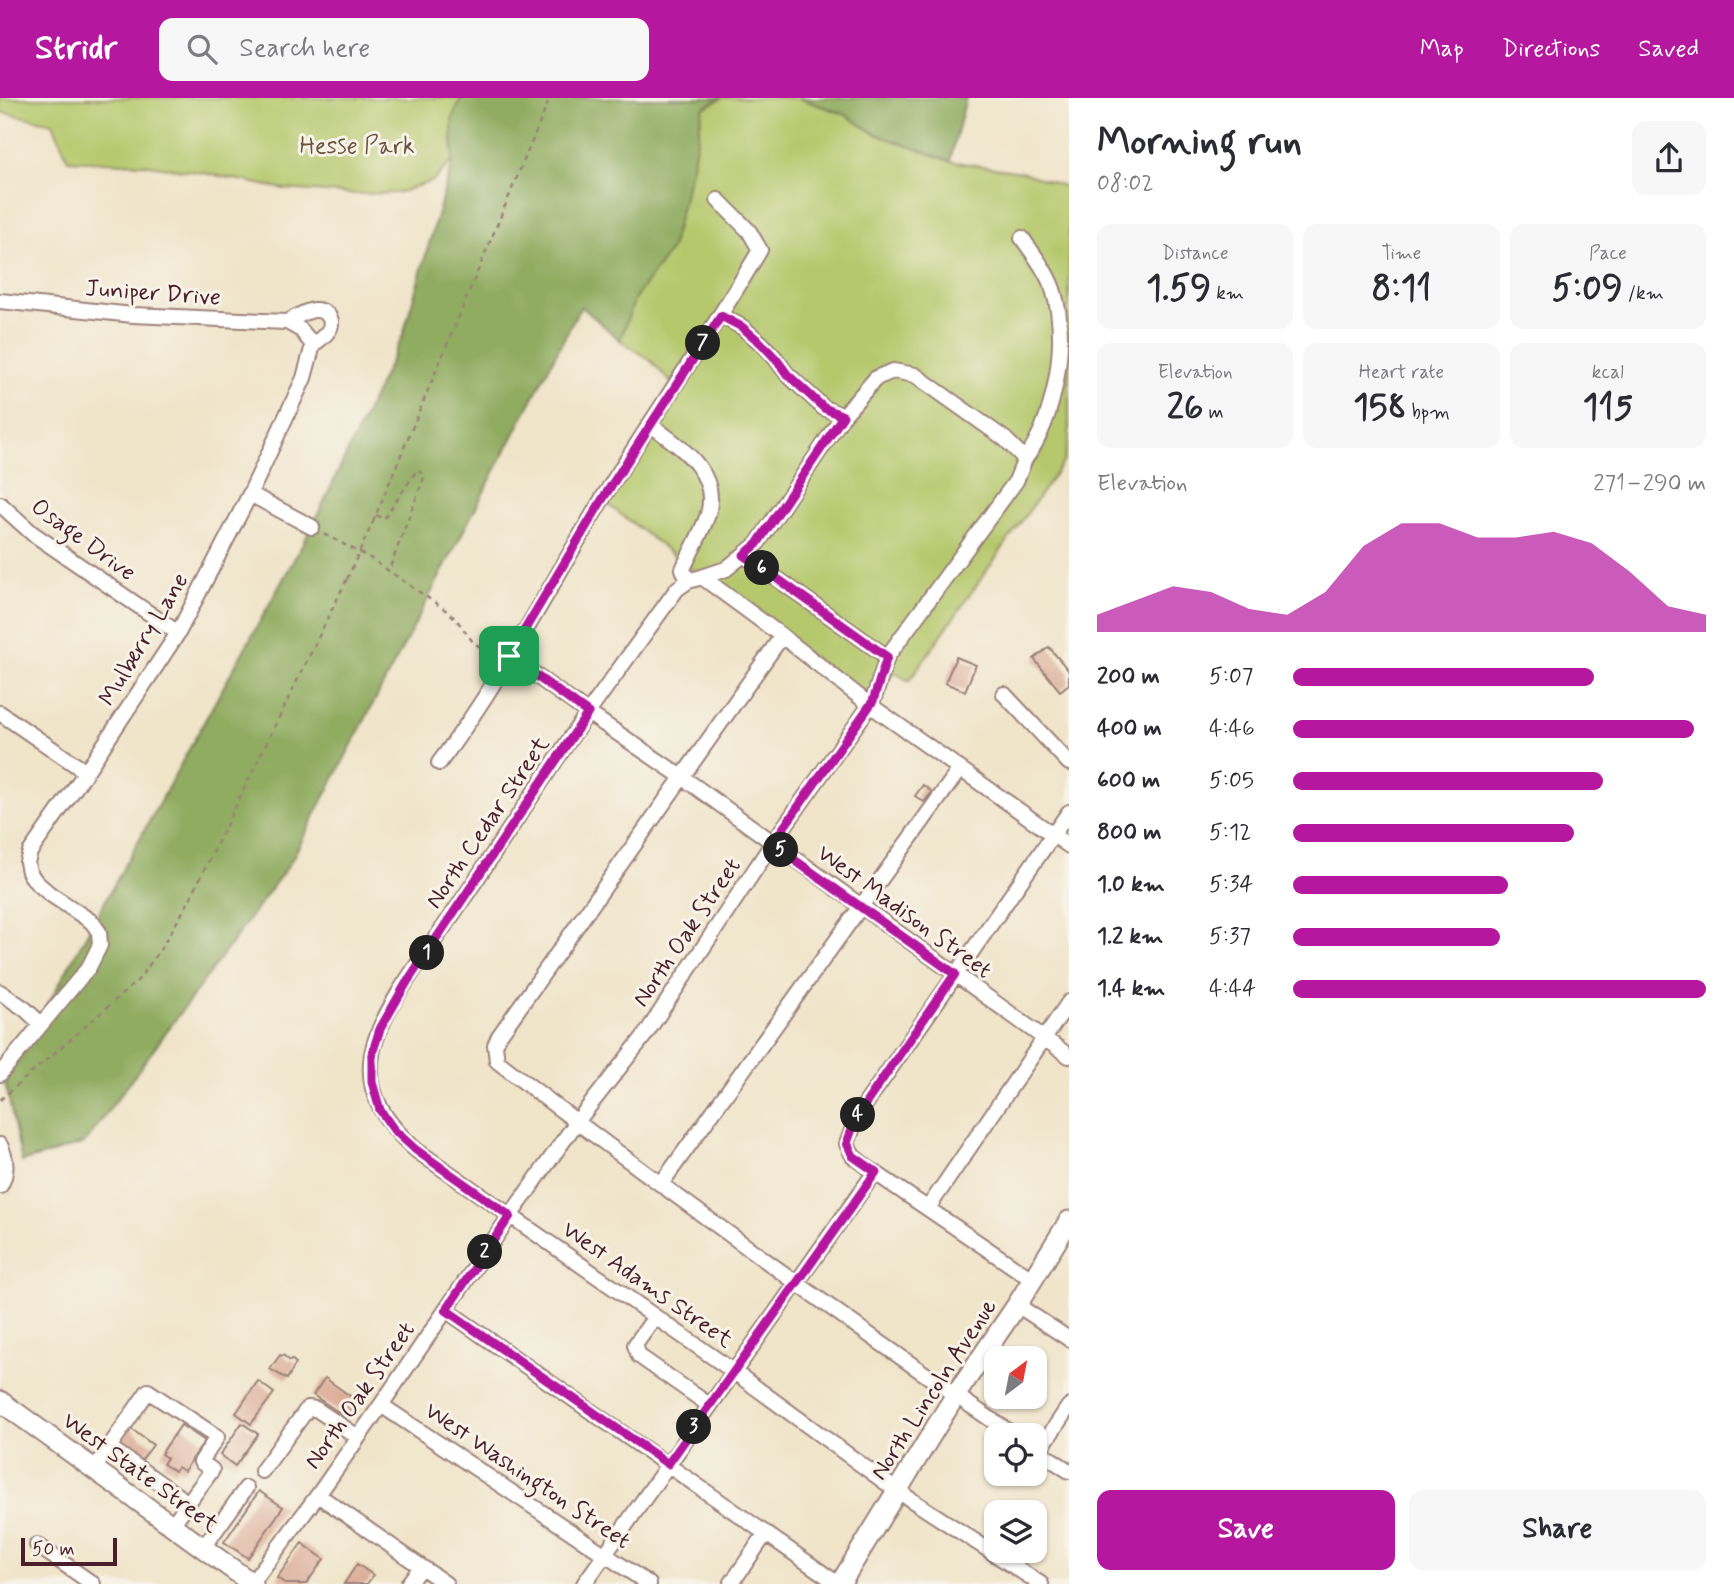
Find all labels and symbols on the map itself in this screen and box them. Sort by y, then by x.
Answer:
park label: Hesse Park [299,131,415,162]
street label: Juniper Drive [84,273,222,314]
pin: 7 [686,326,720,360]
street label: Osage Drive [23,492,142,591]
pin: 6 [744,550,780,586]
street label: Mulberry Lane [92,568,196,712]
pin [479,626,539,686]
street label: North Cedar Street [419,731,557,915]
pin: 5 [764,832,798,868]
street label: West Madison Street [810,838,998,986]
street label: North Oak Street [626,852,749,1013]
pin: 1 [410,936,444,970]
pin: 4 [840,1098,876,1132]
street label: West Adams Street [556,1215,739,1356]
pin: 2 [468,1234,503,1270]
street label: North Lincoln Avenue [864,1293,1005,1486]
street label: North Oak Street [298,1316,423,1476]
north arrow [984,1346,1046,1409]
street label: West Washington Street [416,1396,636,1559]
street label: West State Street [56,1406,225,1540]
pin: 3 [676,1410,712,1444]
scale bar [21,1535,117,1567]

